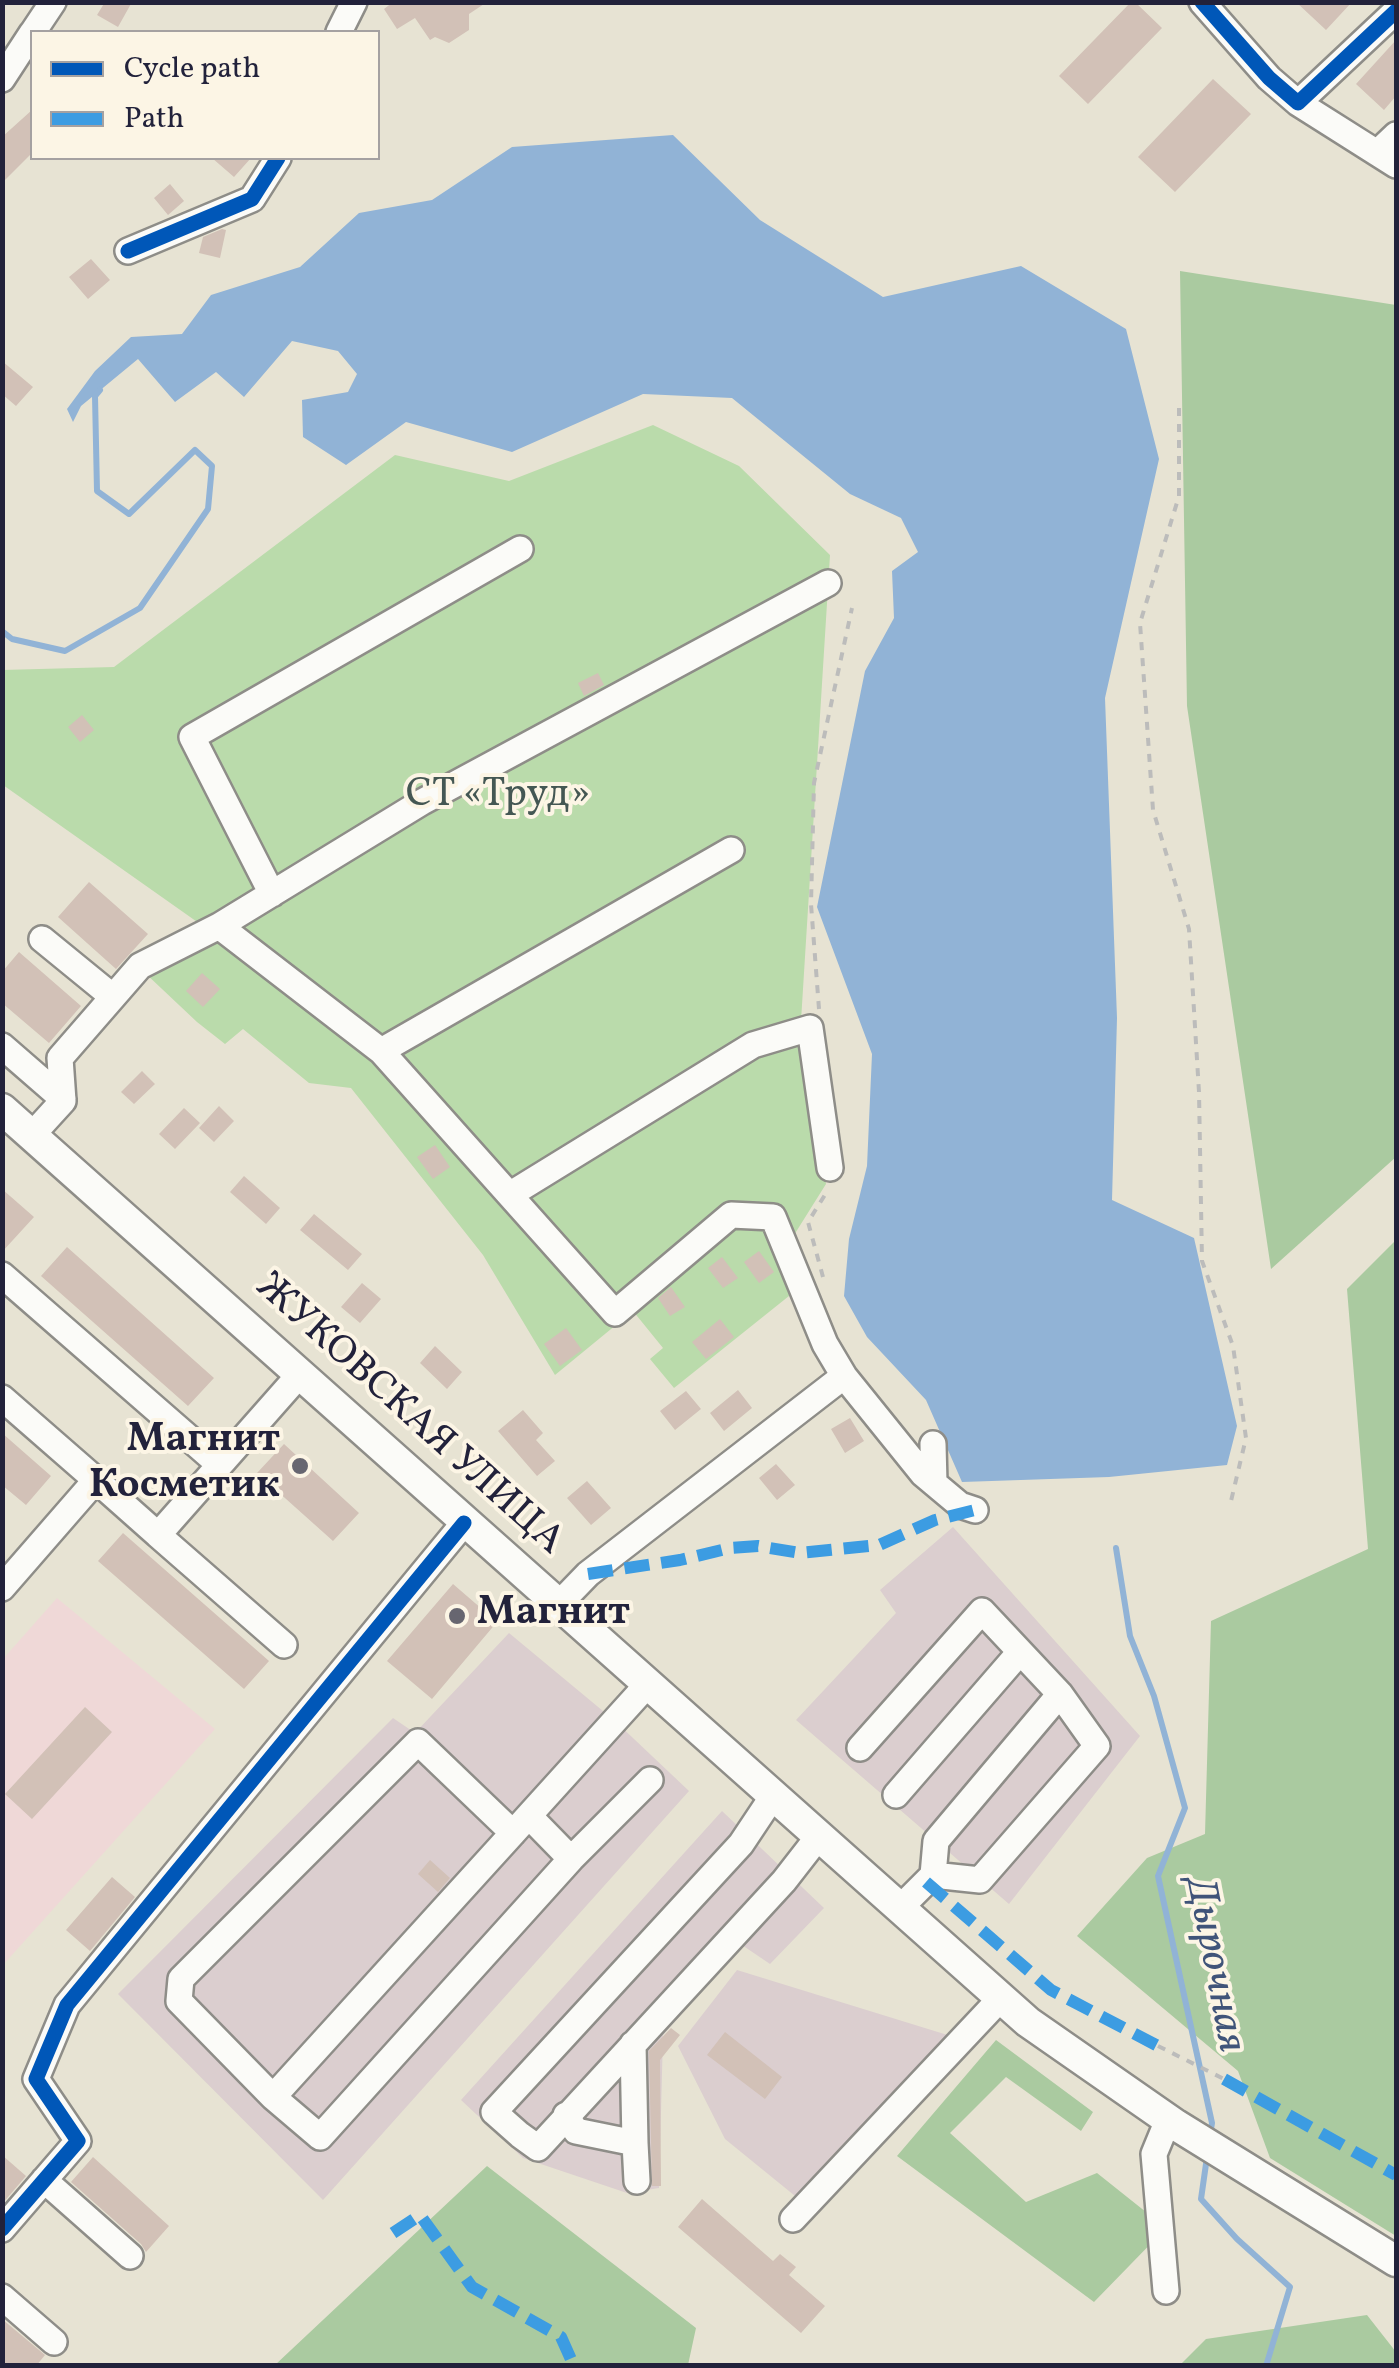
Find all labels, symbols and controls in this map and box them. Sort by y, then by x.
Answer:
legend [30,30,380,160]
text: Cycle path [124,48,260,90]
text: Path [124,98,184,140]
park label: СТ «Труд» [406,774,590,822]
street label: ЖУКОВСКАЯ УЛИЦА [244,1265,572,1567]
place label: Магнит Косметик [89,1419,280,1513]
marker: Магнит Косметик [289,1455,311,1477]
place label: Магнит [477,1592,630,1640]
marker: Магнит [446,1605,468,1627]
water label: Дырочная [1170,1873,1254,2057]

